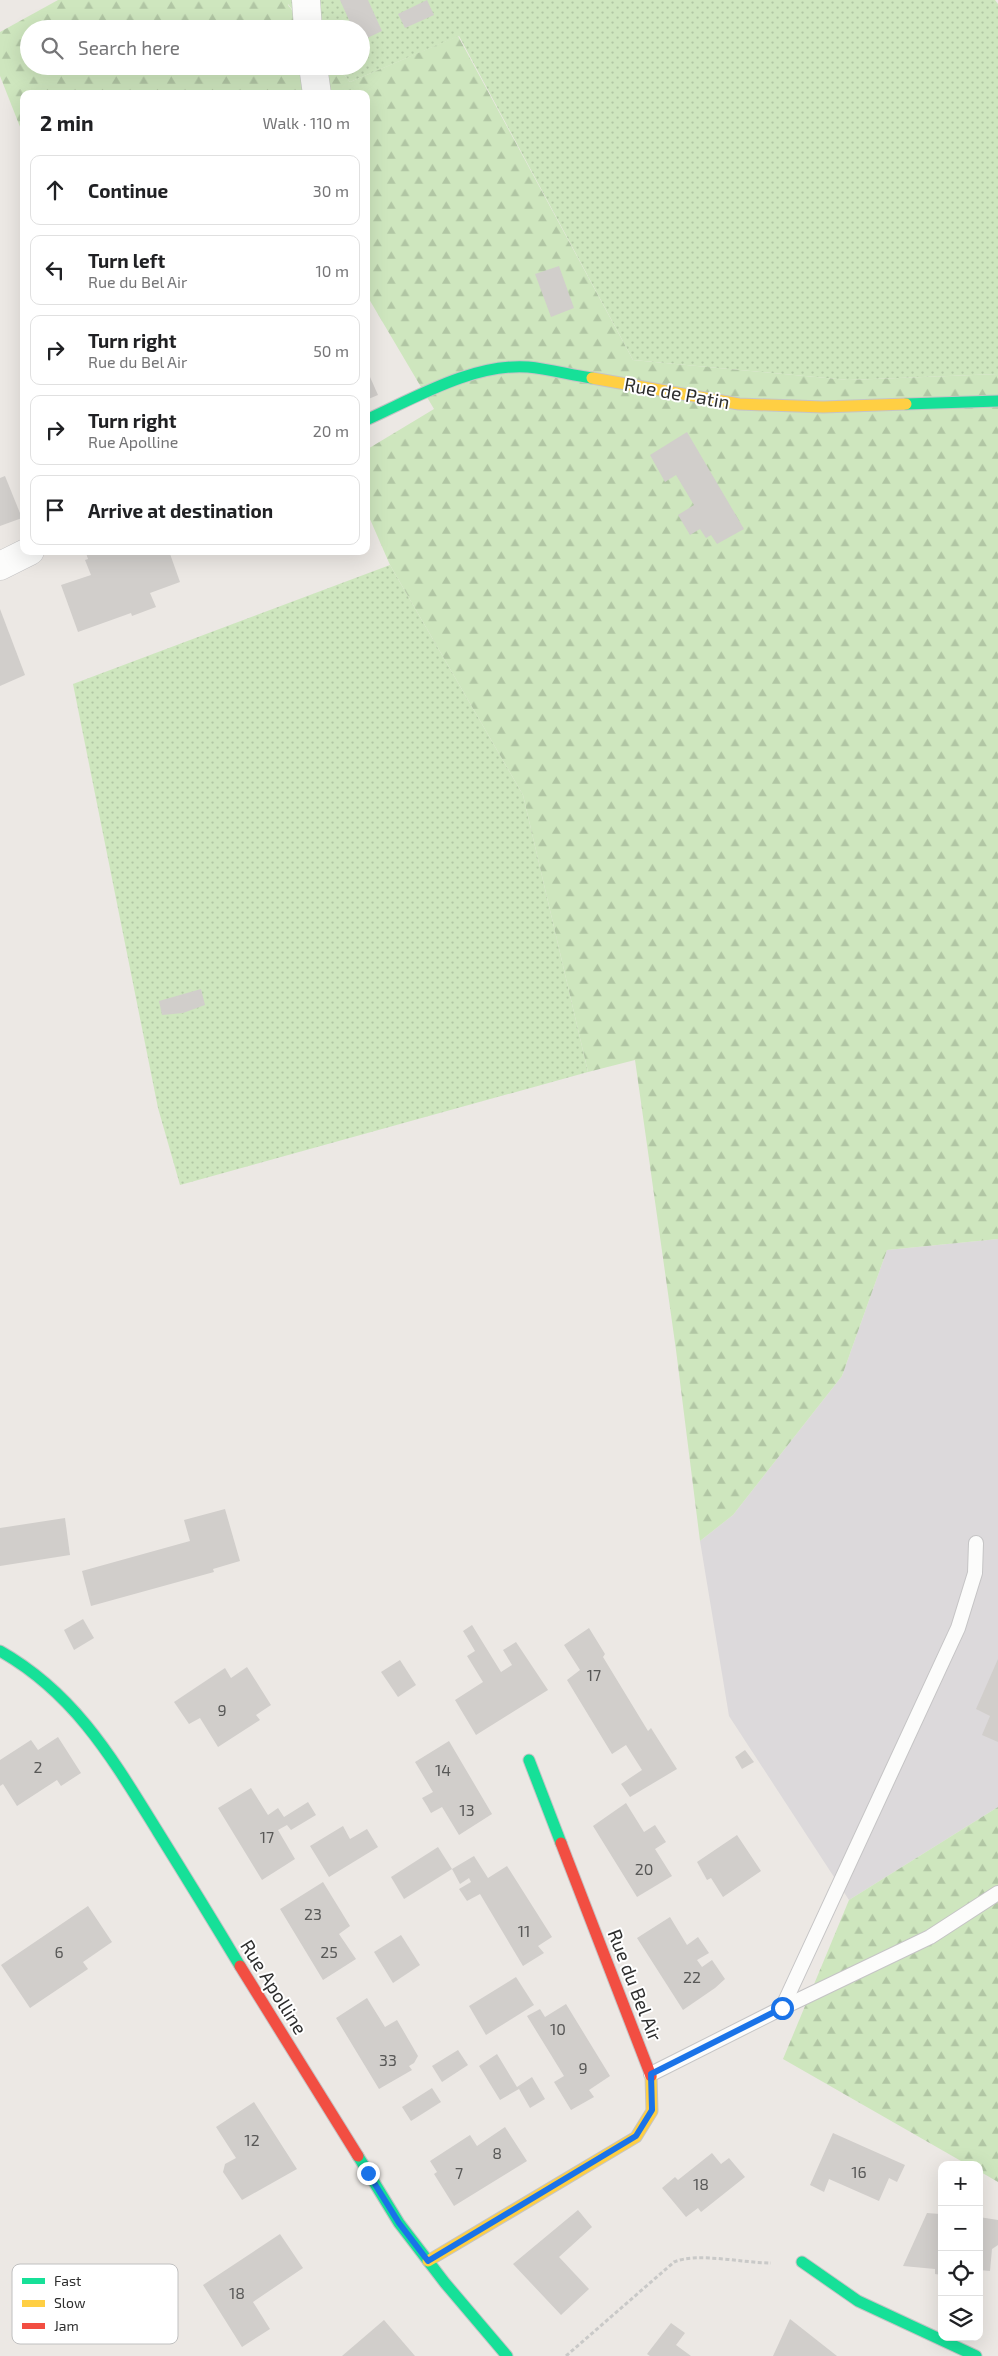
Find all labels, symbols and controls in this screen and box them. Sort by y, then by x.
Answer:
search box [20,20,370,75]
icon: search [38,34,66,62]
text: Search here [78,36,180,59]
text: 2 min [40,110,94,135]
text: Walk · 110 m [263,113,350,132]
icon: ahead [41,176,69,204]
text: Continue [88,179,168,202]
text: 30 m [313,181,349,200]
text: Turn left [88,249,165,272]
icon: left [41,256,69,284]
text: 10 m [315,261,349,280]
text: Rue du Bel Air [88,272,187,291]
text: Turn right [88,329,176,352]
icon: right [41,336,69,364]
text: 50 m [313,341,349,360]
text: Rue du Bel Air [88,352,187,371]
street label: Rue de Patin [622,372,732,413]
text: Turn right [88,409,176,432]
icon: right [41,416,69,444]
text: 20 m [313,421,349,440]
text: Rue Apolline [88,432,178,451]
icon: arrive [41,496,69,524]
text: Arrive at destination [88,499,273,522]
house number: 17 [587,1665,601,1684]
house number: 9 [217,1700,227,1719]
house number: 2 [34,1757,43,1776]
house number: 14 [435,1760,451,1779]
house number: 13 [459,1800,475,1819]
house number: 17 [260,1827,274,1846]
house number: 20 [635,1859,653,1878]
house number: 23 [304,1904,322,1923]
house number: 11 [518,1921,530,1940]
street label: Rue du Bel Air [604,1926,667,2044]
street label: Rue Apolline [236,1935,313,2038]
house number: 6 [54,1942,64,1961]
house number: 25 [320,1942,338,1961]
house number: 22 [683,1967,701,1986]
route start [771,1997,794,2020]
house number: 10 [550,2019,566,2038]
house number: 33 [379,2050,397,2069]
house number: 9 [578,2058,588,2077]
house number: 12 [244,2130,260,2149]
house number: 8 [492,2143,502,2162]
map controls [938,2161,983,2341]
button: + [938,2161,983,2206]
route end [357,2162,380,2185]
house number: 16 [851,2162,867,2181]
house number: 7 [455,2163,463,2182]
house number: 18 [693,2174,709,2193]
button: − [938,2206,983,2251]
button: locate [938,2251,983,2296]
legend [12,2264,178,2344]
text: Fast [54,2272,81,2289]
house number: 18 [229,2283,245,2302]
text: Slow [54,2294,86,2311]
button: layers [938,2296,983,2341]
text: Jam [54,2317,79,2334]

